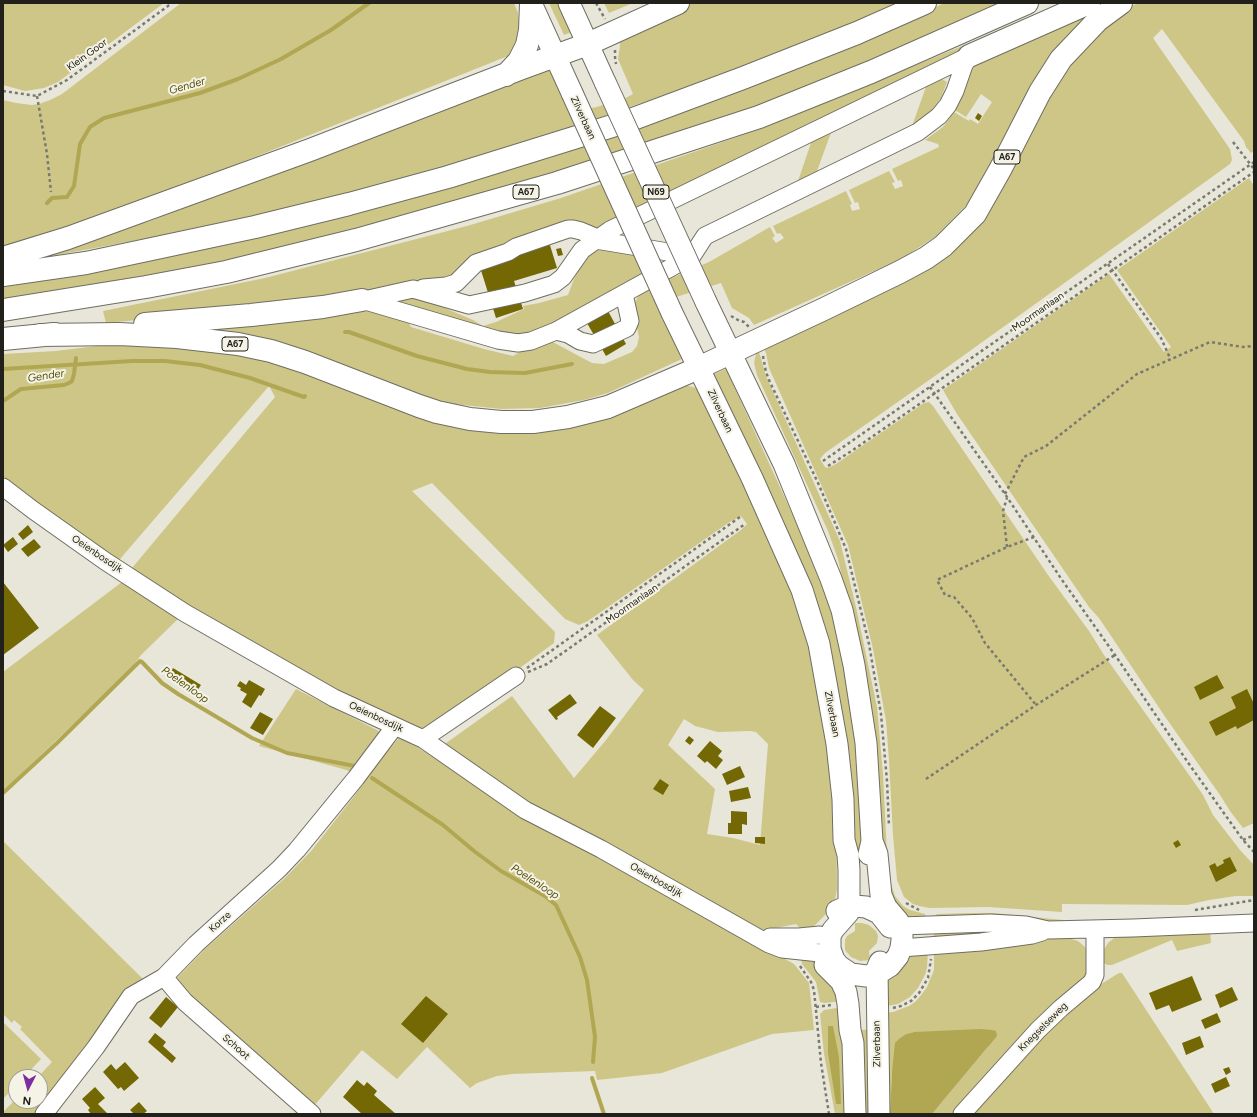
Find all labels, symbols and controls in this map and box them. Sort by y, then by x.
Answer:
street label: Klein Goor [65,36,109,74]
water label: Gender [168,75,206,97]
street label: Zilverbaan [568,94,598,142]
road number: A67 [994,150,1020,164]
road number: A67 [513,185,539,199]
road number: N69 [643,185,669,199]
street label: Moormanlaan [1010,290,1066,334]
road number: A67 [222,337,248,351]
water label: Gender [27,367,65,385]
street label: Zilverbaan [705,387,735,435]
street label: Oeienbosdijk [69,533,125,575]
street label: Moormanlaan [604,582,660,626]
water label: Poelenloop [159,664,211,706]
street label: Zilverbaan [822,690,842,738]
street label: Oeienbosdijk [347,699,405,735]
street label: Oeienbosdijk [628,860,684,900]
water label: Poelenloop [508,861,562,903]
street label: Korze [206,909,234,935]
street label: Knegselseweg [1016,1000,1070,1054]
street label: Zilverbaan [871,1021,883,1067]
street label: Schoot [220,1032,252,1062]
north arrow [8,1069,48,1109]
text: N [22,1094,32,1107]

